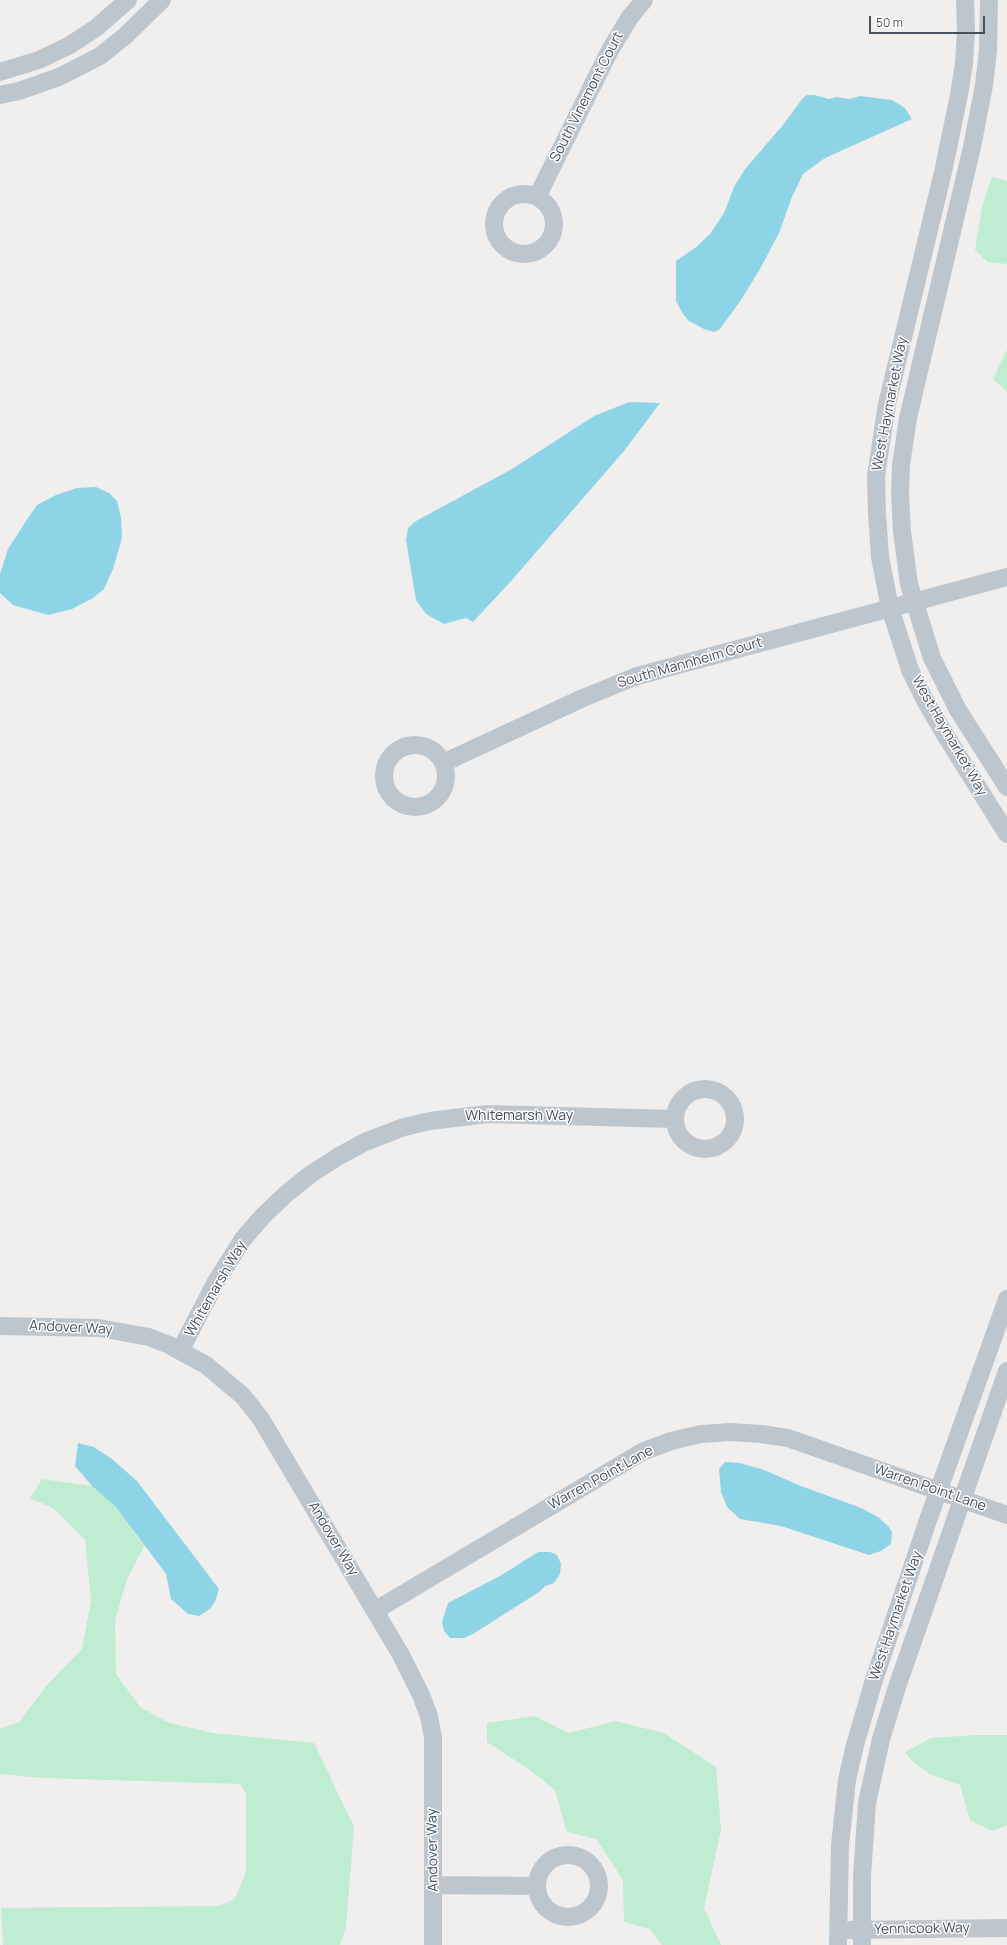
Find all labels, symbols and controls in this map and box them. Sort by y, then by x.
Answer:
scale bar [871,8,987,34]
text: 50 m [876,14,903,31]
street label: South Vinemont Court [547,29,627,165]
street label: West Haymarket Way [869,336,911,472]
street label: South Mannheim Court [616,634,764,692]
street label: West Haymarket Way [908,673,990,799]
street label: Whitemarsh Way [465,1108,573,1124]
street label: Whitemarsh Way [182,1238,250,1340]
street label: Andover Way [29,1317,113,1339]
street label: Warren Point Lane [546,1442,656,1514]
street label: Warren Point Lane [872,1461,988,1515]
street label: Andover Way [304,1499,362,1579]
street label: West Haymarket Way [866,1549,926,1683]
street label: Andover Way [424,1808,442,1892]
street label: Yennicook Way [874,1920,970,1938]

